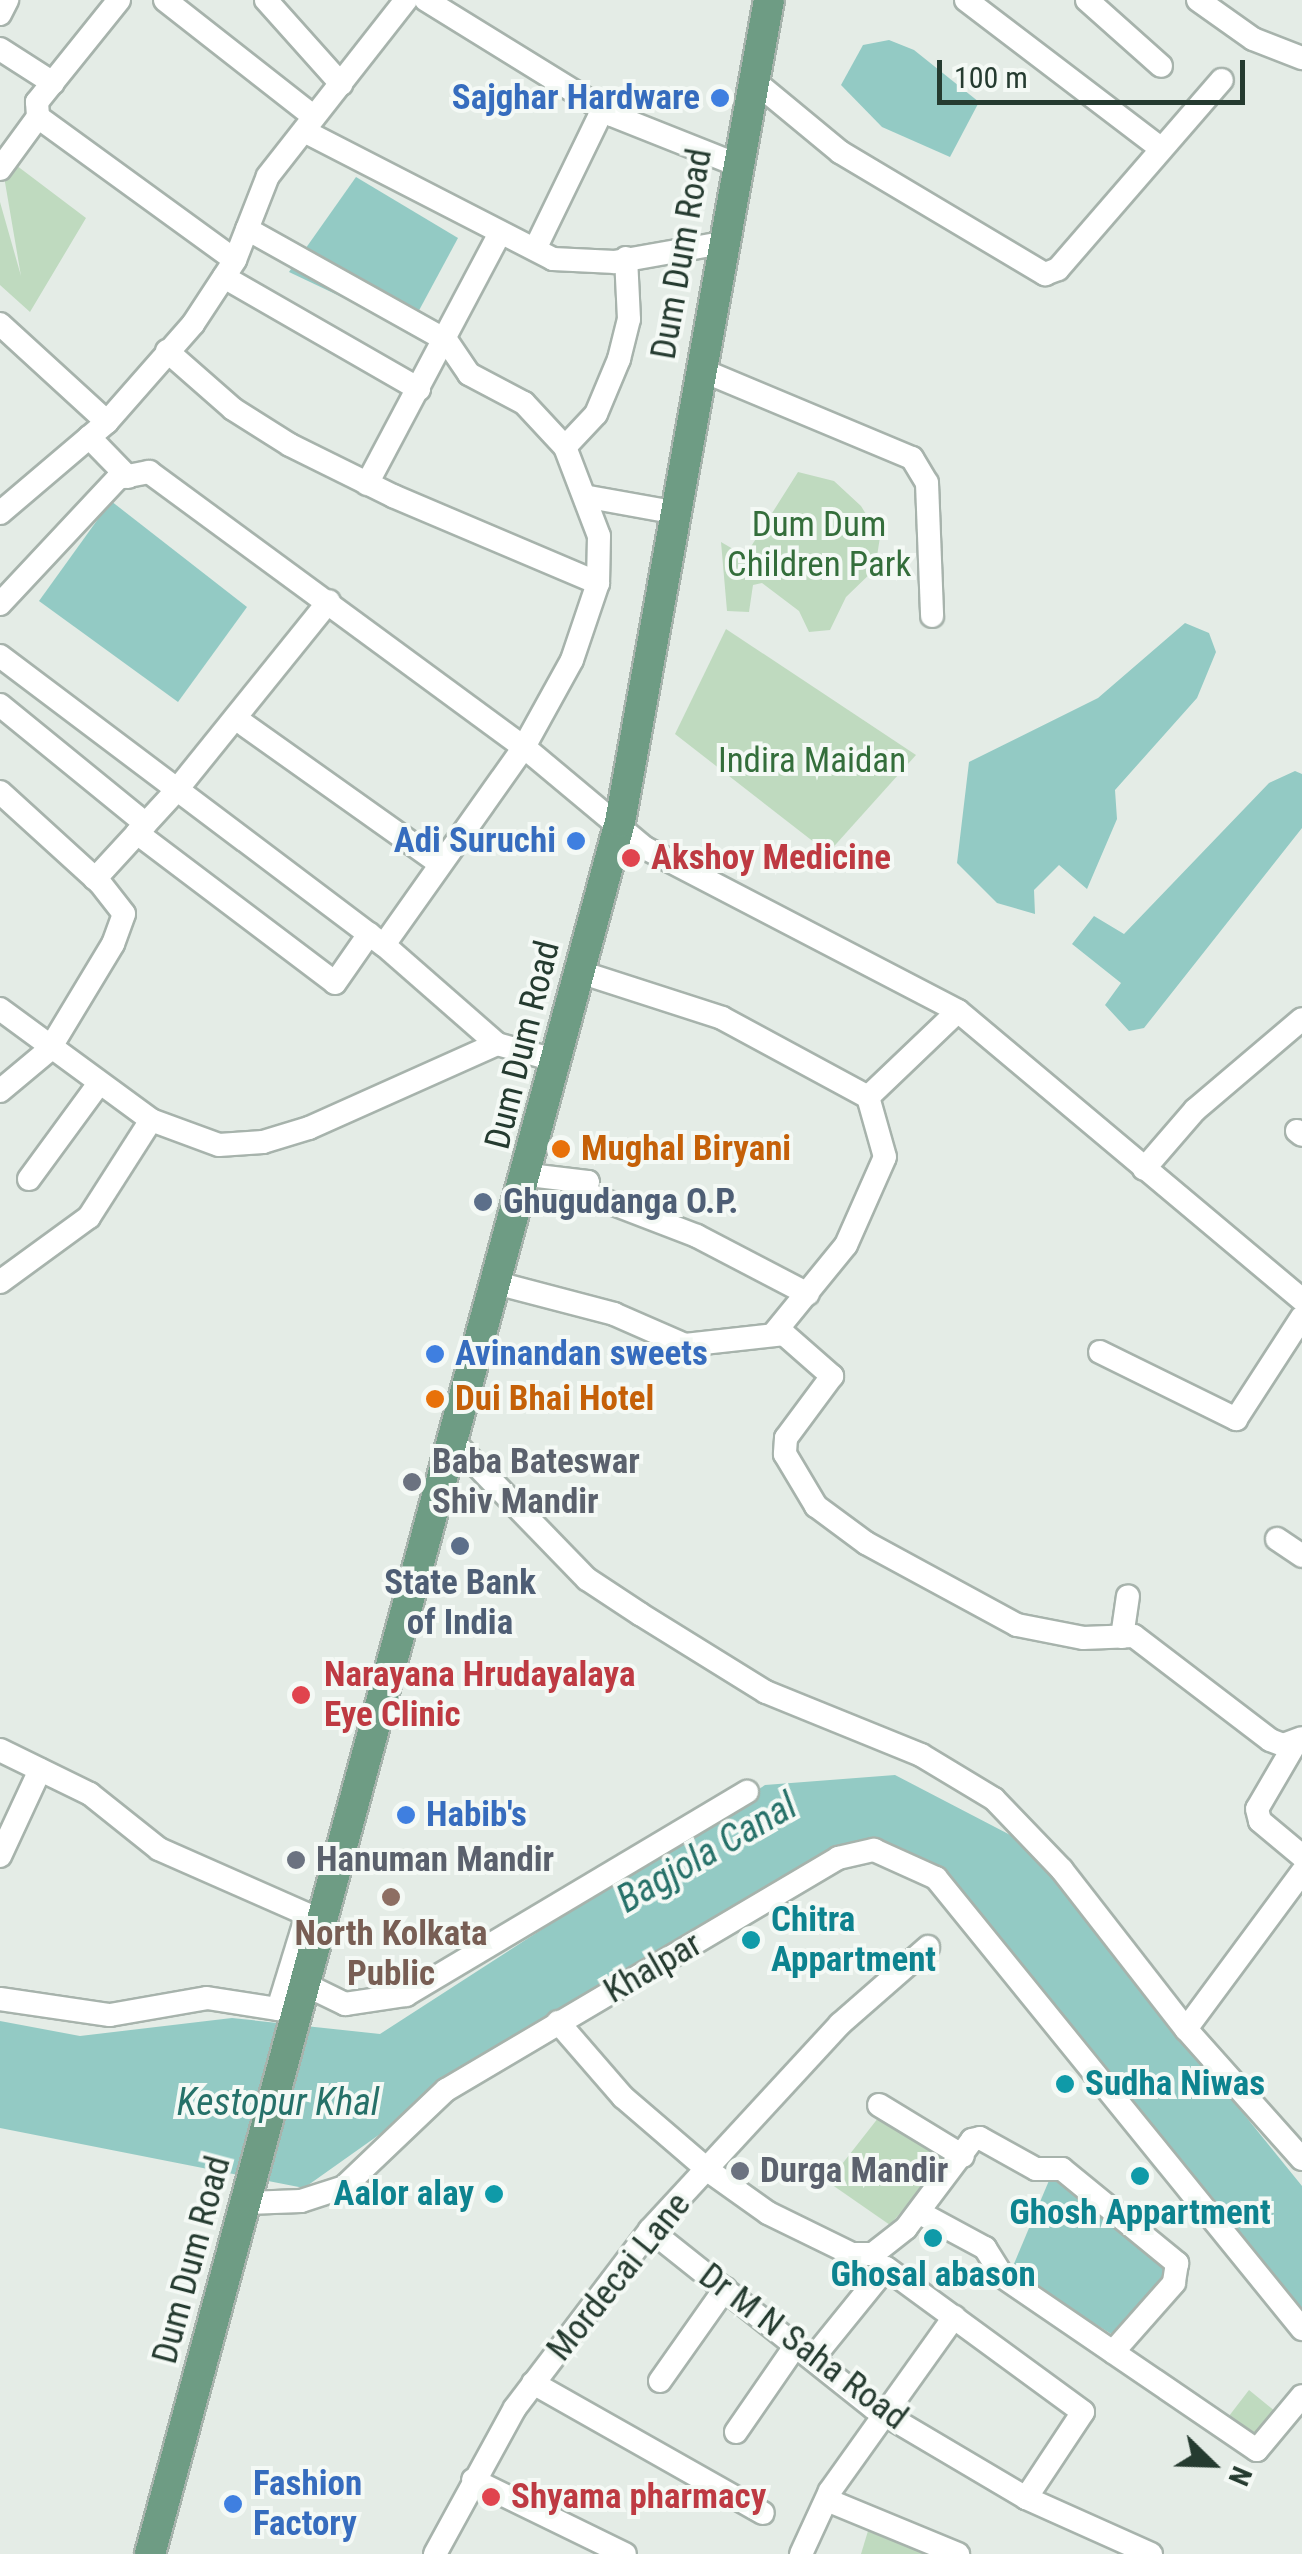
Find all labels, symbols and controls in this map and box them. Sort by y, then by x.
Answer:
scale bar [942,40,1250,102]
text: 100 m [954,60,1028,95]
place label: Sajghar Hardware [452,77,700,119]
marker: Sajghar Hardware [709,87,731,109]
street label: Dum Dum Road [643,146,721,362]
park label: Dum Dum Children Park [727,504,911,586]
park label: Indira Maidan [718,740,906,782]
place label: Adi Suruchi [394,820,556,862]
marker: Adi Suruchi [565,830,587,852]
place label: Akshoy Medicine [651,837,891,879]
marker: Akshoy Medicine [620,847,642,869]
street label: Dum Dum Road [477,937,569,1153]
place label: Mughal Biryani [581,1128,791,1170]
marker: Mughal Biryani [550,1138,572,1160]
place label: Ghugudanga O.P. [503,1181,738,1223]
marker: Ghugudanga O.P. [472,1191,494,1213]
place label: Avinandan sweets [455,1333,708,1375]
marker: Avinandan sweets [424,1343,446,1365]
place label: Dui Bhai Hotel [455,1378,654,1420]
marker: Dui Bhai Hotel [424,1388,446,1410]
place label: Baba Bateswar Shiv Mandir [432,1441,640,1523]
marker: Baba Bateswar Shiv Mandir [401,1471,423,1493]
marker: State Bank of India [449,1535,471,1557]
place label: State Bank of India [384,1562,536,1644]
place label: Narayana Hrudayalaya Eye Clinic [324,1654,635,1736]
marker: Narayana Hrudayalaya Eye Clinic [288,1682,314,1708]
water label: Bagjola Canal [609,1783,805,1923]
place label: Habib's [426,1794,527,1836]
marker: Habib's [395,1804,417,1826]
place label: Hanuman Mandir [316,1839,554,1881]
marker: Hanuman Mandir [285,1849,307,1871]
marker: North Kolkata Public [380,1886,402,1908]
place label: Chitra Appartment [771,1899,936,1981]
place label: North Kolkata Public [295,1913,487,1995]
street label: Khalpar [597,1923,709,2013]
marker: Chitra Appartment [740,1929,762,1951]
place label: Sudha Niwas [1085,2063,1265,2105]
marker: Sudha Niwas [1054,2073,1076,2095]
water label: Kestopur Khal [177,2080,379,2126]
place label: Durga Mandir [760,2150,948,2192]
street label: Dum Dum Road [144,2152,240,2368]
marker: Durga Mandir [729,2160,751,2182]
marker: Ghosh Appartment [1129,2165,1151,2187]
place label: Aalor alay [334,2173,474,2215]
marker: Aalor alay [483,2183,505,2205]
street label: Mordecai Lane [539,2185,699,2369]
place label: Ghosh Appartment [1009,2192,1271,2234]
marker: Ghosal abason [922,2227,944,2249]
place label: Ghosal abason [830,2254,1036,2296]
street label: Dr M N Saha Road [691,2255,915,2439]
north arrow [1162,2414,1262,2514]
text: N [1222,2462,1259,2490]
place label: Fashion Factory [253,2463,362,2545]
place label: Shyama pharmacy [511,2476,766,2518]
marker: Shyama pharmacy [480,2486,502,2508]
marker: Fashion Factory [222,2493,244,2515]

